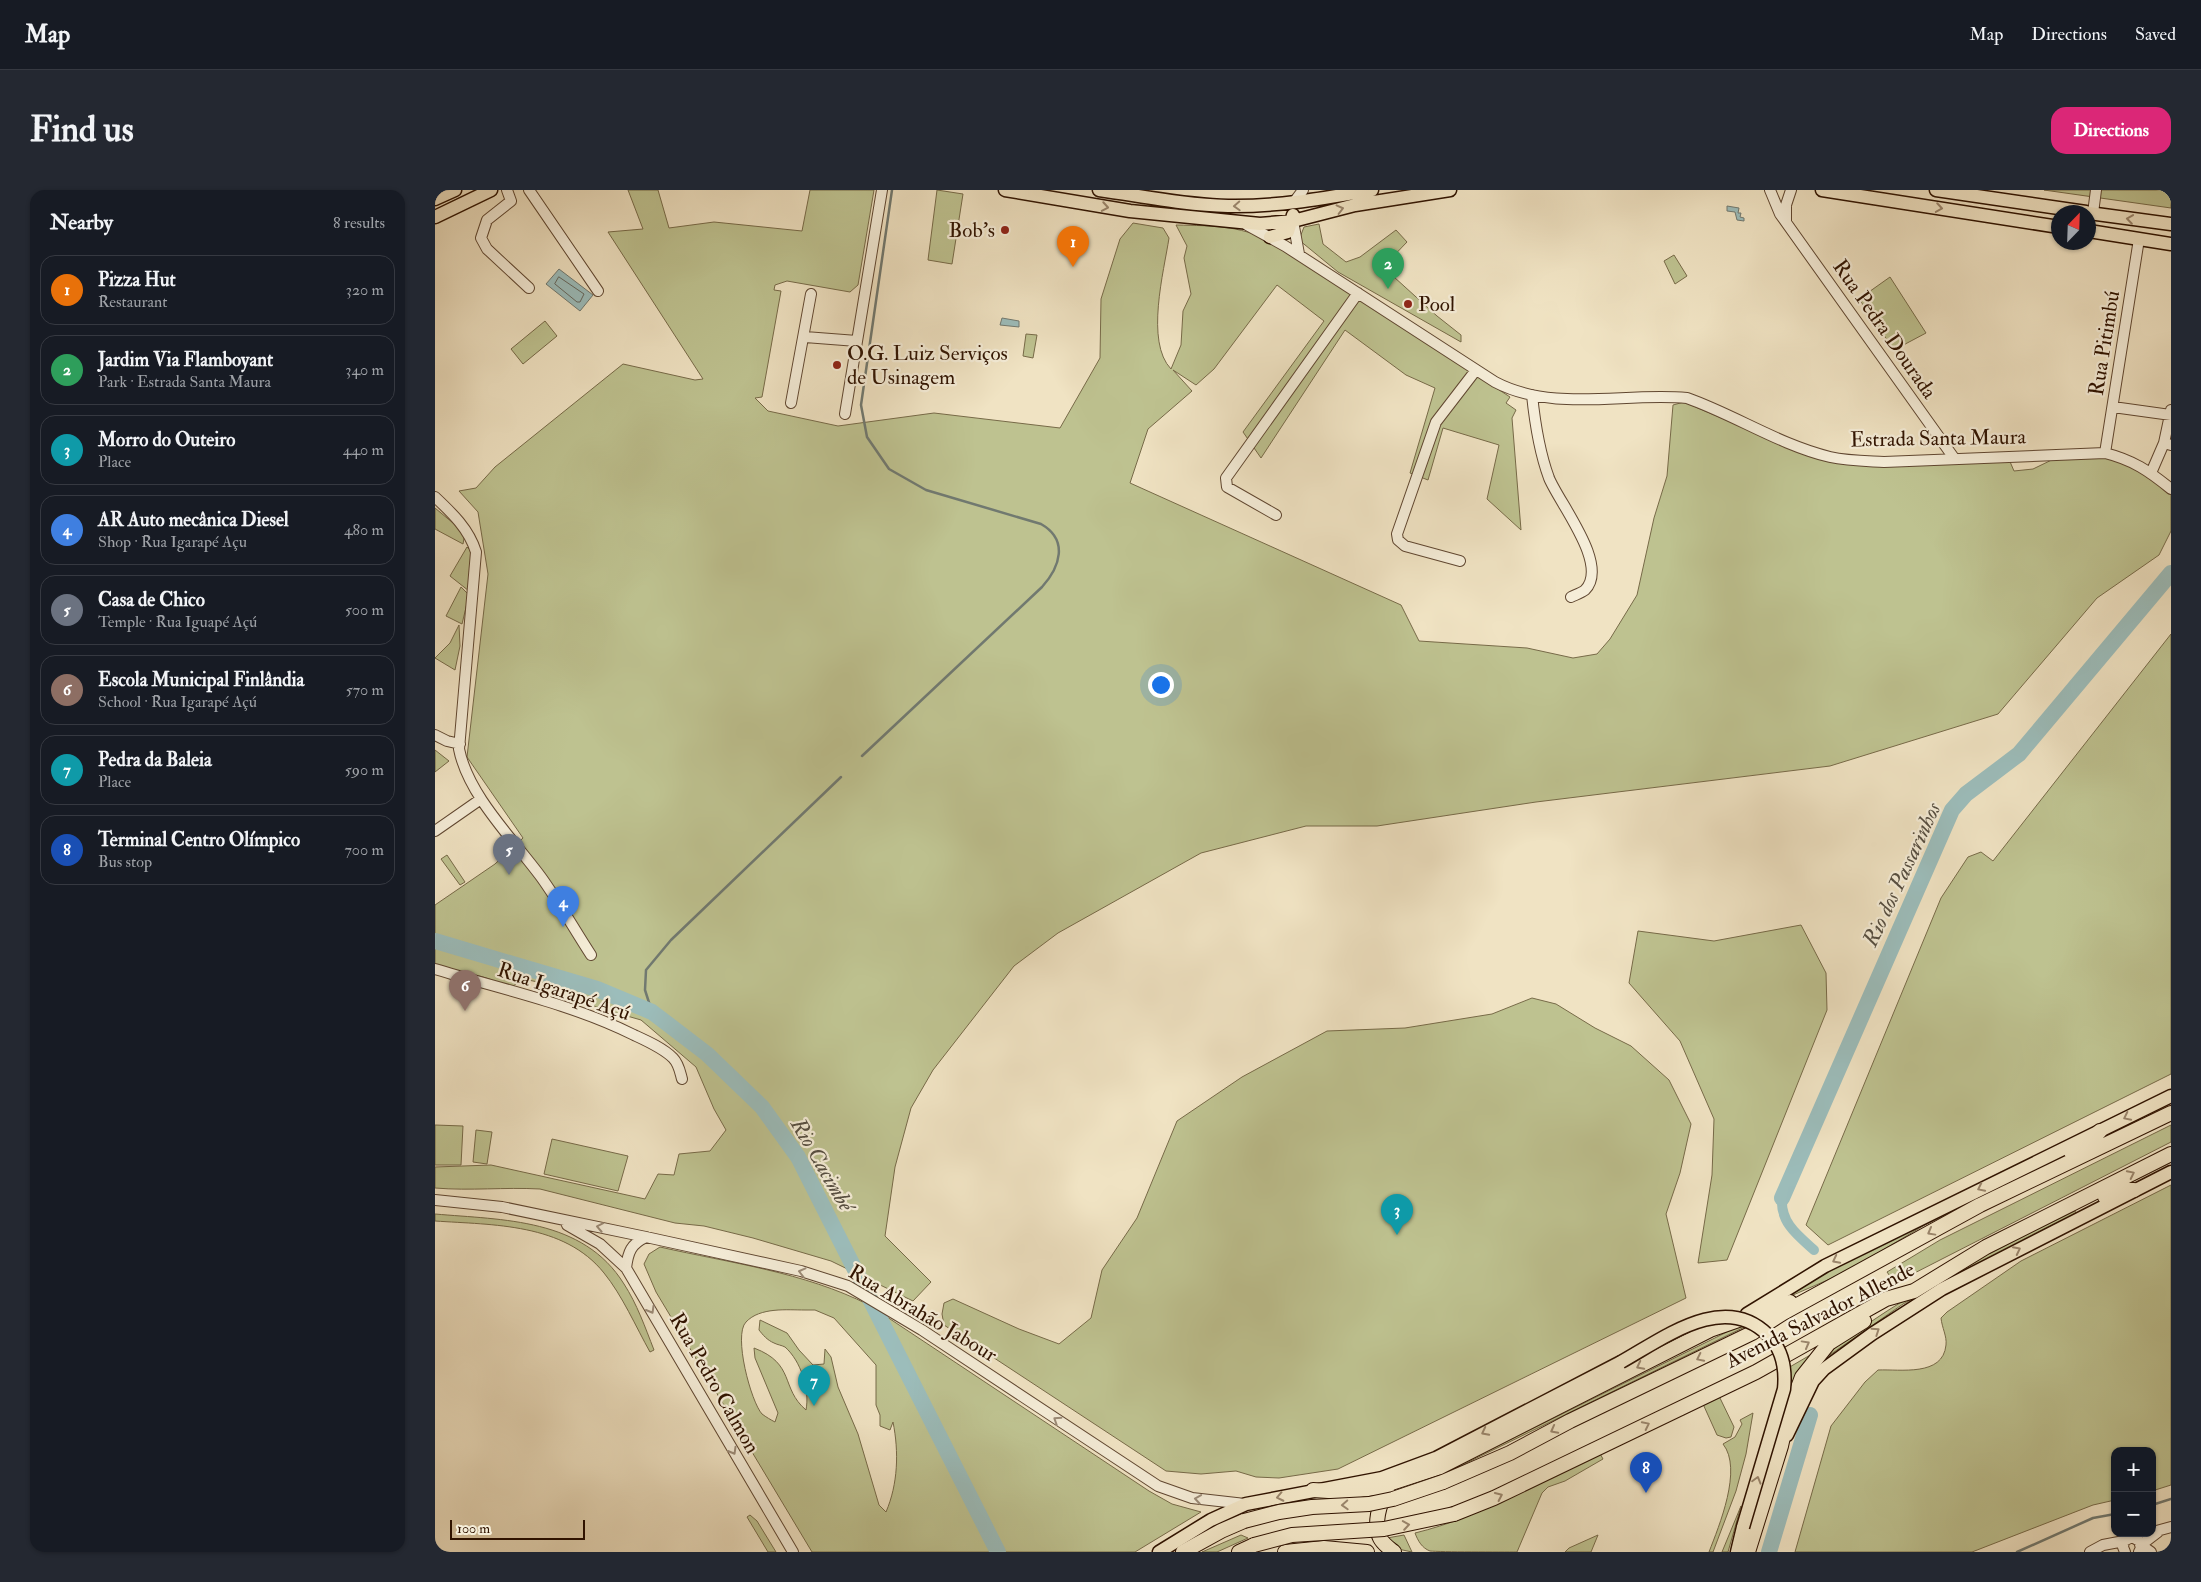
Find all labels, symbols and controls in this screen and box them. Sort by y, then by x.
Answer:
text: Map [25,19,70,50]
text: Map [1970,23,2003,46]
text: Directions [2031,23,2107,46]
text: Saved [2135,23,2176,46]
button: Directions [2051,107,2171,154]
text: Find us [30,108,134,152]
one-way arrow [1232,200,1240,211]
one-way arrow [1100,201,1109,211]
one-way arrow [1935,203,1943,213]
one-way arrow [1336,204,1345,215]
north arrow [2051,205,2096,250]
text: Nearby [50,209,113,236]
text: 8 results [333,213,385,233]
one-way arrow [2125,214,2134,224]
place label: Bob's [949,217,995,244]
marker: Bob's [999,224,1011,236]
pin: 1 [1057,226,1089,267]
pin: 2 [1372,248,1404,289]
street label: Rua Pedra Dourada [1827,254,1943,404]
text: Pizza Hut [98,268,176,292]
text: 1 [64,280,70,300]
text: 320 m [346,280,384,300]
street label: Rua Pitimbú [2083,288,2126,398]
place label: Pool [1418,291,1456,318]
text: Restaurant [98,292,167,312]
marker: Pool [1402,298,1414,310]
place label: O.G. Luiz Serviços de Usinagem [847,340,1008,391]
text: Jardim Via Flamboyant [98,348,273,372]
marker: O.G. Luiz Serviços de Usinagem [831,359,843,371]
text: 2 [63,360,71,380]
text: 340 m [345,360,384,380]
text: Park · Estrada Santa Maura [98,372,271,392]
street label: Estrada Santa Maura [1850,423,2027,454]
text: Morro do Outeiro [98,428,235,452]
text: 3 [64,440,70,460]
text: 440 m [343,440,384,460]
text: Place [98,452,131,472]
text: AR Auto mecânica Diesel [98,508,289,532]
text: 4 [63,520,71,540]
text: 480 m [344,520,384,540]
text: Shop · Rua Igarapé Açu [98,532,247,552]
text: Casa de Chico [98,588,205,612]
text: 5 [63,600,71,620]
text: 500 m [345,600,384,620]
text: Temple · Rua Iguapé Açú [98,612,257,632]
text: Escola Municipal Finlândia [98,668,304,692]
your location [1148,672,1174,698]
text: 6 [63,680,71,700]
text: 570 m [346,680,384,700]
text: School · Rua Igarapé Açú [98,692,257,712]
text: Pedra da Baleia [98,748,212,772]
text: 7 [63,760,71,780]
text: 590 m [345,760,384,780]
text: Place [98,772,131,792]
water label: Rio dos Passarinhos [1856,797,1948,952]
text: Terminal Centro Olímpico [98,828,300,852]
pin: 5 [493,834,525,875]
text: 8 [63,840,71,860]
text: 700 m [345,840,384,860]
text: Bus stop [98,852,152,872]
pin: 4 [547,886,579,927]
street label: Rua Igarapé Açú [494,956,634,1027]
pin: 6 [449,970,481,1011]
one-way arrow [2123,1111,2132,1121]
water label: Rio Cacimbé [784,1112,862,1219]
one-way arrow [2126,1170,2135,1180]
one-way arrow [1977,1182,1986,1192]
pin: 3 [1381,1194,1413,1235]
one-way arrow [595,1223,604,1233]
one-way arrow [1927,1225,1936,1235]
one-way arrow [2012,1246,2021,1256]
one-way arrow [1832,1254,1841,1264]
street label: Avenida Salvador Allende [1720,1256,1920,1375]
street label: Rua Abrahão Jabour [843,1258,1002,1369]
one-way arrow [797,1267,806,1278]
one-way arrow [644,1305,654,1314]
street label: Rua Pedro Calmon [663,1308,766,1459]
one-way arrow [1871,1327,1880,1337]
one-way arrow [1801,1340,1810,1350]
one-way arrow [1696,1352,1705,1363]
one-way arrow [1636,1360,1645,1370]
pin: 7 [798,1365,830,1406]
one-way arrow [1053,1417,1062,1427]
one-way arrow [1640,1421,1649,1431]
one-way arrow [1550,1424,1559,1434]
one-way arrow [1481,1426,1490,1436]
one-way arrow [726,1445,736,1454]
map controls [2111,1447,2156,1537]
button: + [2111,1447,2156,1492]
pin: 8 [1630,1452,1662,1493]
one-way arrow [1751,1476,1762,1485]
one-way arrow [1275,1491,1284,1502]
one-way arrow [1494,1491,1503,1502]
button: − [2111,1492,2156,1537]
one-way arrow [1193,1494,1201,1505]
one-way arrow [1341,1500,1349,1511]
scale bar [450,1517,585,1540]
text: 100 m [457,1520,490,1537]
one-way arrow [1402,1520,1410,1531]

